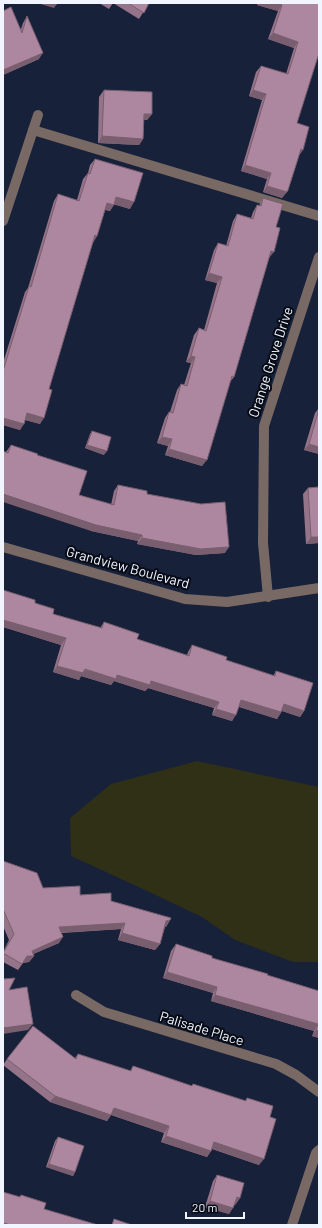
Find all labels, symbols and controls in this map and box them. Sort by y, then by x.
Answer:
street label: Orange Grove Drive [244,305,296,419]
street label: Grandview Boulevard [64,542,192,592]
street label: Palisade Place [158,1007,246,1049]
scale bar [186,1194,244,1220]
text: 20 m [192,1200,218,1214]

